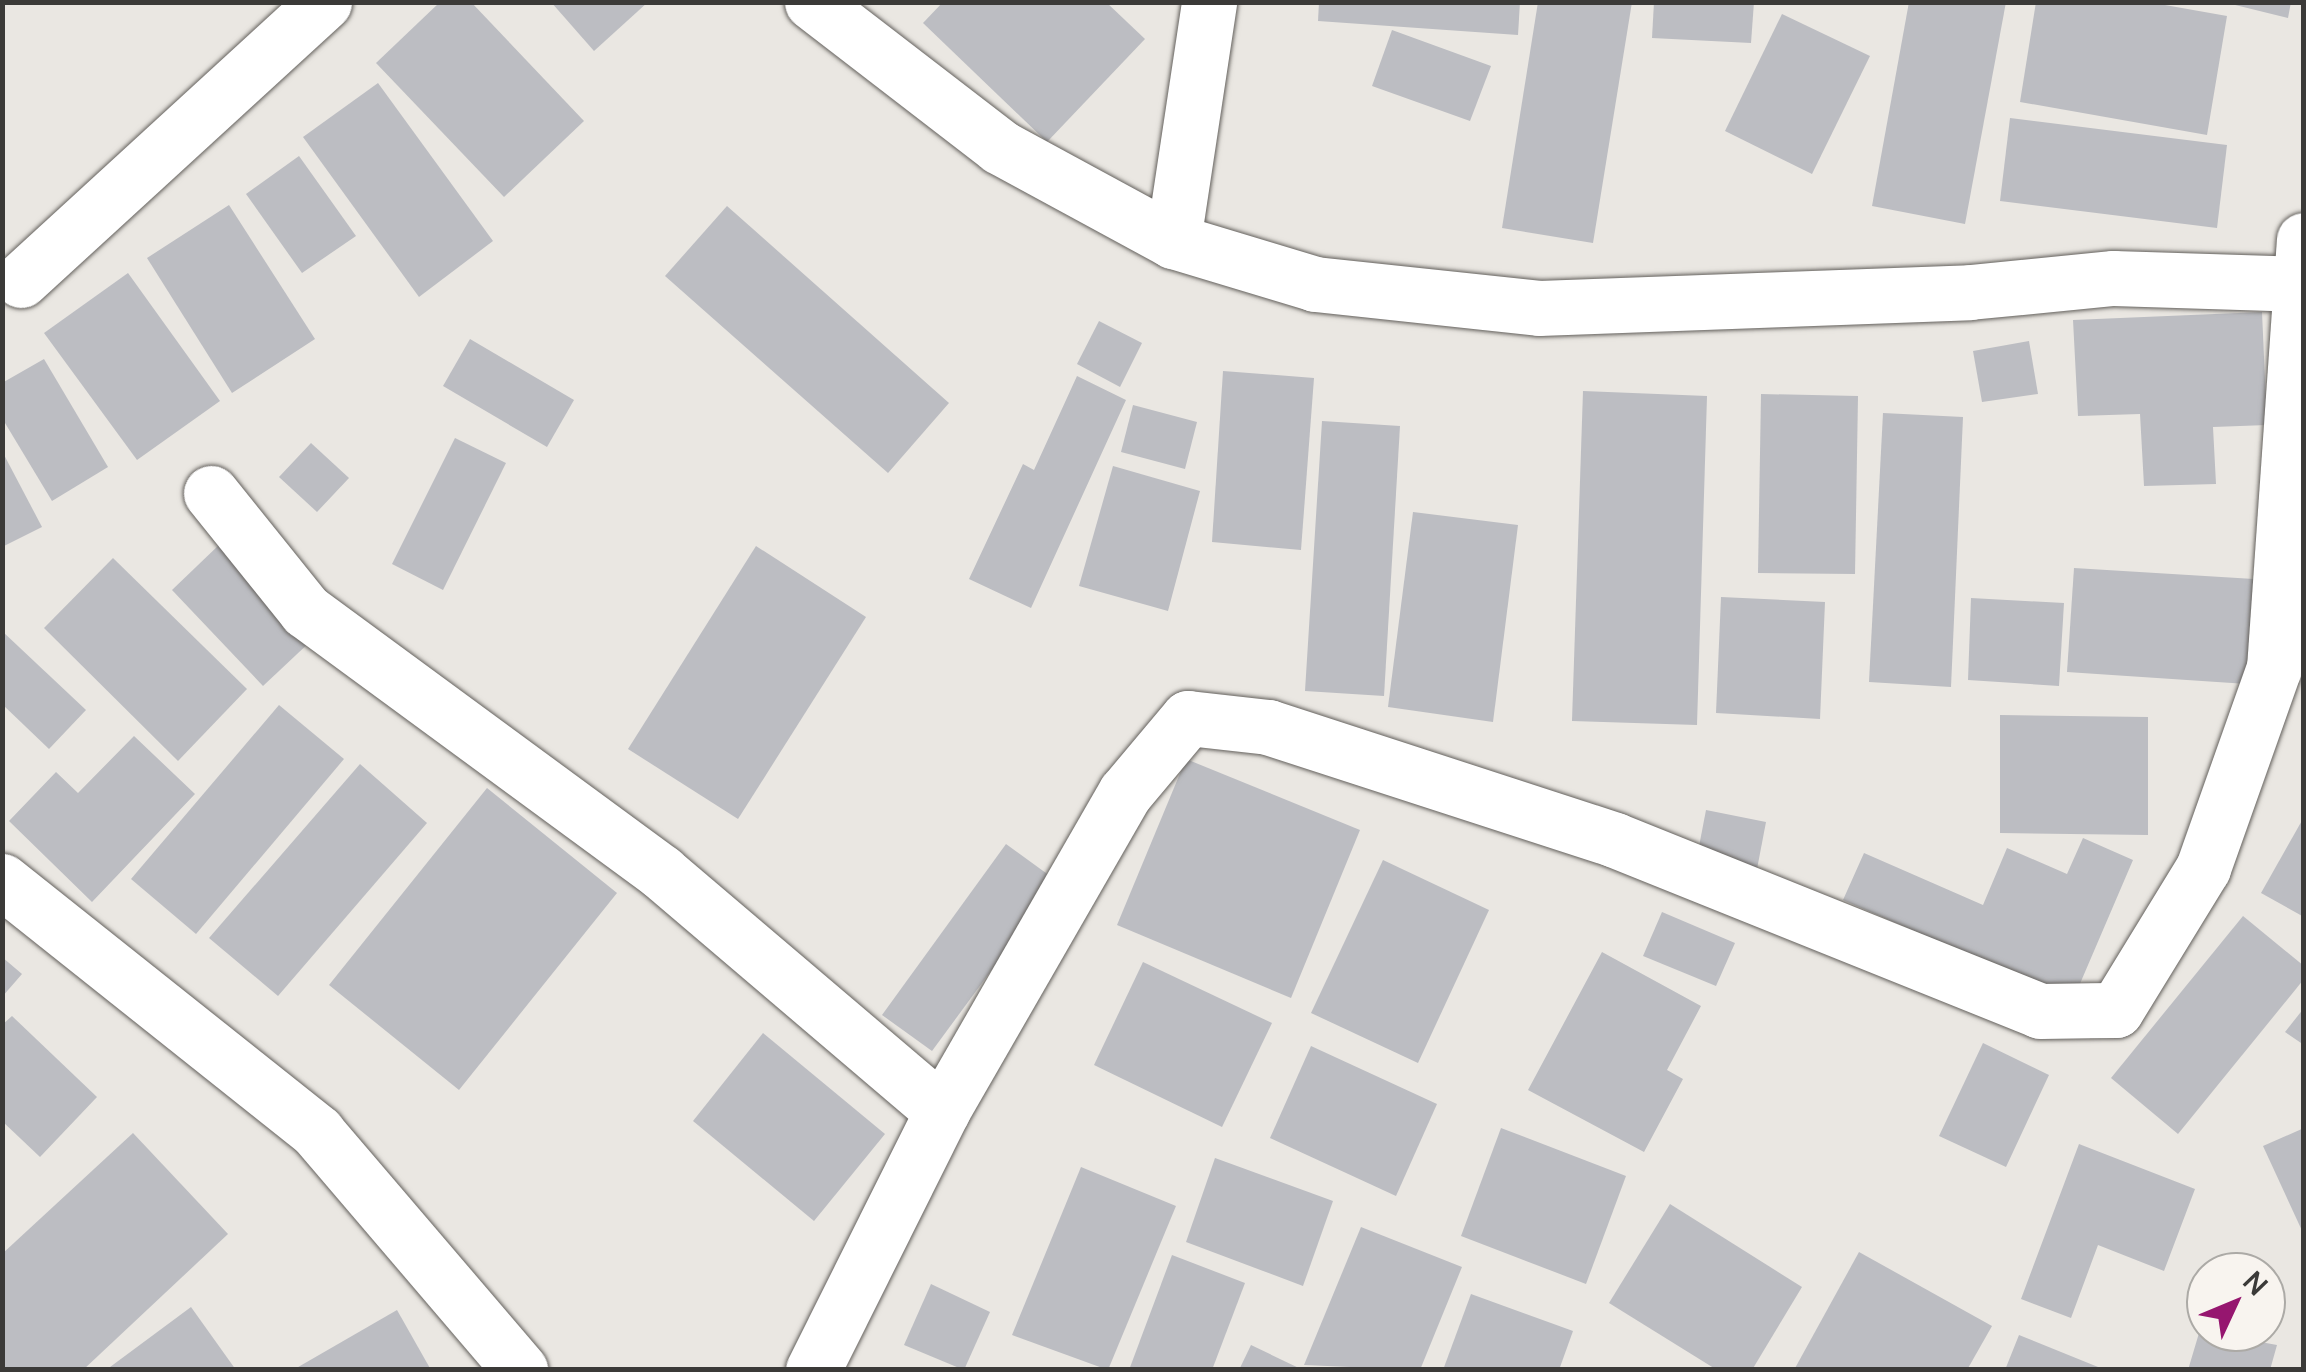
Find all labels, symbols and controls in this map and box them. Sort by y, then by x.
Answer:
north arrow [2186,1252,2286,1352]
text: N [2235,1262,2277,1303]

